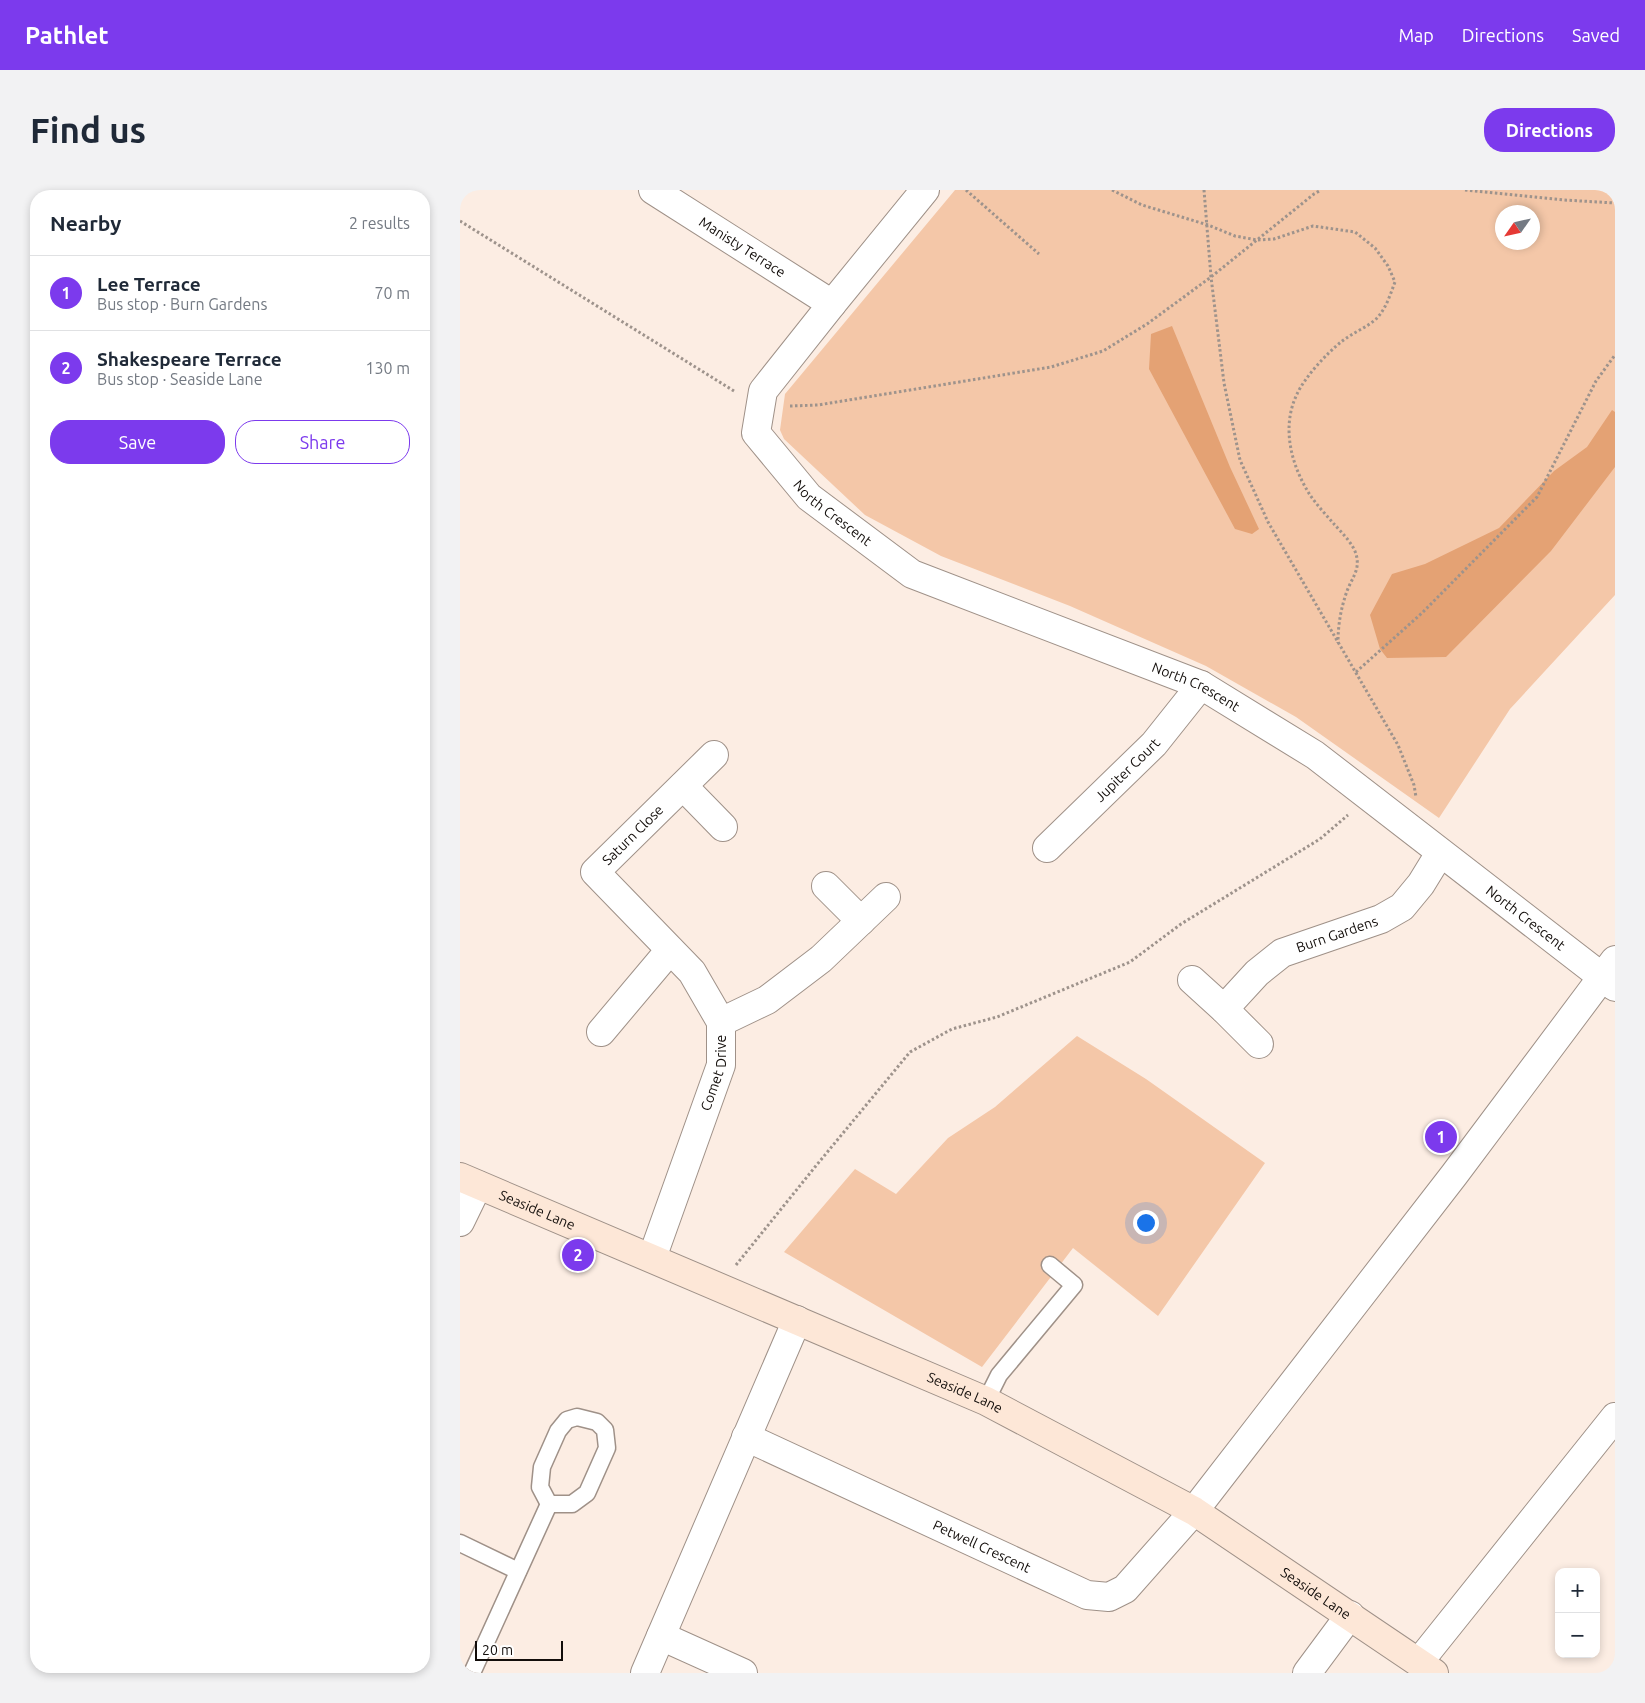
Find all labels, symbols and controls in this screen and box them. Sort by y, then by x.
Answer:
text: Pathlet [25,22,109,49]
text: Map [1398,25,1434,45]
text: Directions [1462,25,1544,45]
text: Saved [1572,25,1620,45]
button: Directions [1484,108,1615,152]
text: Find us [30,110,146,150]
north arrow [1495,205,1540,250]
text: Nearby [50,211,121,235]
text: 2 results [349,214,410,232]
street label: Manisty Terrace [696,214,789,280]
text: Lee Terrace [97,273,201,295]
text: 1 [61,284,71,302]
text: 70 m [374,284,410,302]
text: Bus stop · Burn Gardens [97,295,267,313]
text: Shakespeare Terrace [97,348,282,370]
text: 2 [61,359,71,377]
text: 130 m [365,359,410,377]
text: Bus stop · Seaside Lane [97,370,263,388]
button: Save [50,420,225,464]
button: Share [235,420,410,464]
street label: North Crescent [790,477,875,549]
street label: North Crescent [1150,659,1243,715]
street label: Jupiter Court [1092,735,1163,805]
street label: Saturn Close [599,802,666,868]
street label: North Crescent [1483,882,1569,954]
street label: Burn Gardens [1294,913,1380,956]
street label: Comet Drive [697,1035,729,1113]
pin: 1 [1425,1118,1457,1156]
street label: Seaside Lane [497,1187,578,1233]
your location [1133,1210,1159,1236]
pin: 2 [562,1236,594,1274]
street label: Seaside Lane [925,1369,1005,1416]
street label: Petwell Crescent [930,1517,1034,1576]
street label: Seaside Lane [1278,1564,1354,1623]
map controls [1555,1568,1600,1658]
button: + [1555,1568,1600,1613]
button: − [1555,1613,1600,1658]
scale bar [475,1638,562,1661]
text: 20 m [482,1642,513,1658]

